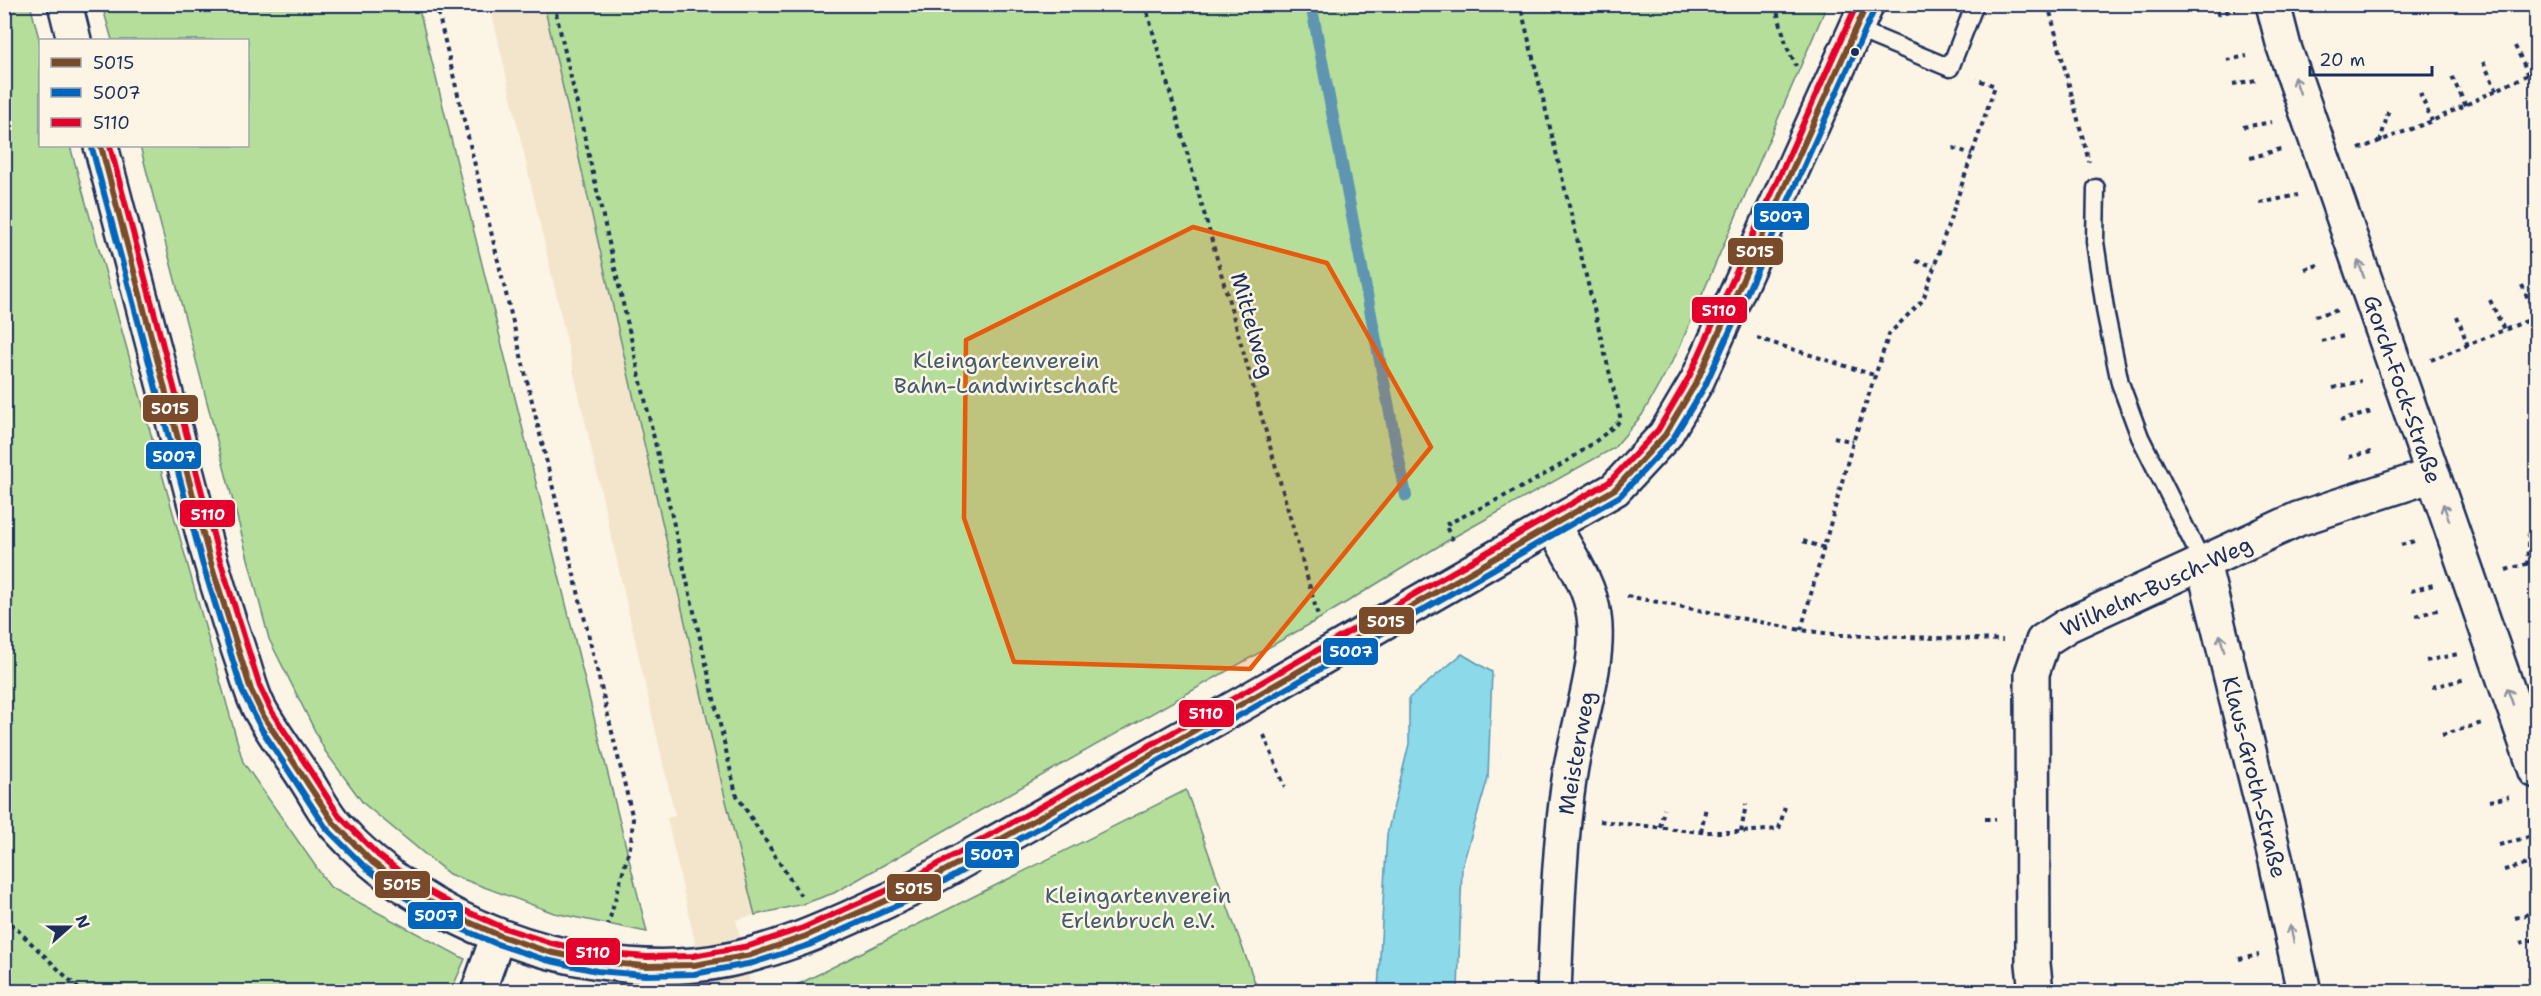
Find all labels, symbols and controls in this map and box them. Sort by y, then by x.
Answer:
legend [39,39,249,147]
scale bar [2310,39,2432,77]
unlabelled marker [1849,46,1861,58]
text: 20 m [2319,48,2365,72]
text: 5015 [93,51,134,75]
one-way arrow [2291,76,2302,94]
text: 5007 [93,81,141,105]
text: 5110 [93,111,130,135]
line badge: 5007 [1753,202,1810,231]
text: 5007 [1759,206,1803,227]
line badge: 5015 [1727,237,1784,266]
text: 5015 [1736,241,1774,262]
one-way arrow [2355,260,2366,279]
street label: Mittelweg [1224,269,1281,381]
street label: Gorch-Fock-Straße [2357,291,2448,487]
line badge: 5110 [1691,296,1748,324]
text: 5110 [1702,300,1736,321]
park label: Kleingartenverein Bahn-Landwirtschaft [894,346,1118,400]
line badge: 5015 [142,394,199,423]
text: 5015 [151,398,189,419]
line badge: 5007 [145,441,202,470]
text: 5007 [152,446,196,467]
line badge: 5110 [179,499,236,528]
one-way arrow [2440,503,2451,522]
text: 5110 [191,504,225,525]
street label: Wilhelm-Busch-Weg [2056,529,2257,644]
line badge: 5015 [1358,606,1415,635]
text: 5015 [1367,611,1405,632]
one-way arrow [2216,633,2228,652]
line badge: 5007 [1322,637,1379,666]
text: 5007 [1329,641,1373,662]
street label: Klaus-Groth-Straße [2215,673,2294,881]
one-way arrow [2504,687,2515,706]
street label: Meisterweg [1551,689,1602,817]
line badge: 5110 [1178,699,1235,728]
text: 5110 [1189,703,1223,724]
line badge: 5007 [964,840,1020,869]
text: 5007 [970,844,1014,865]
line badge: 5015 [374,870,431,899]
line badge: 5015 [886,873,942,902]
text: 5015 [383,874,421,895]
text: 5015 [895,878,933,899]
park label: Kleingartenverein Erlenbruch e.V. [1045,881,1231,935]
north arrow [39,897,99,957]
line badge: 5007 [407,901,464,930]
text: 5007 [414,905,458,926]
text: N [70,912,95,931]
one-way arrow [2285,925,2297,944]
line badge: 5110 [565,937,621,966]
text: 5110 [576,942,610,963]

